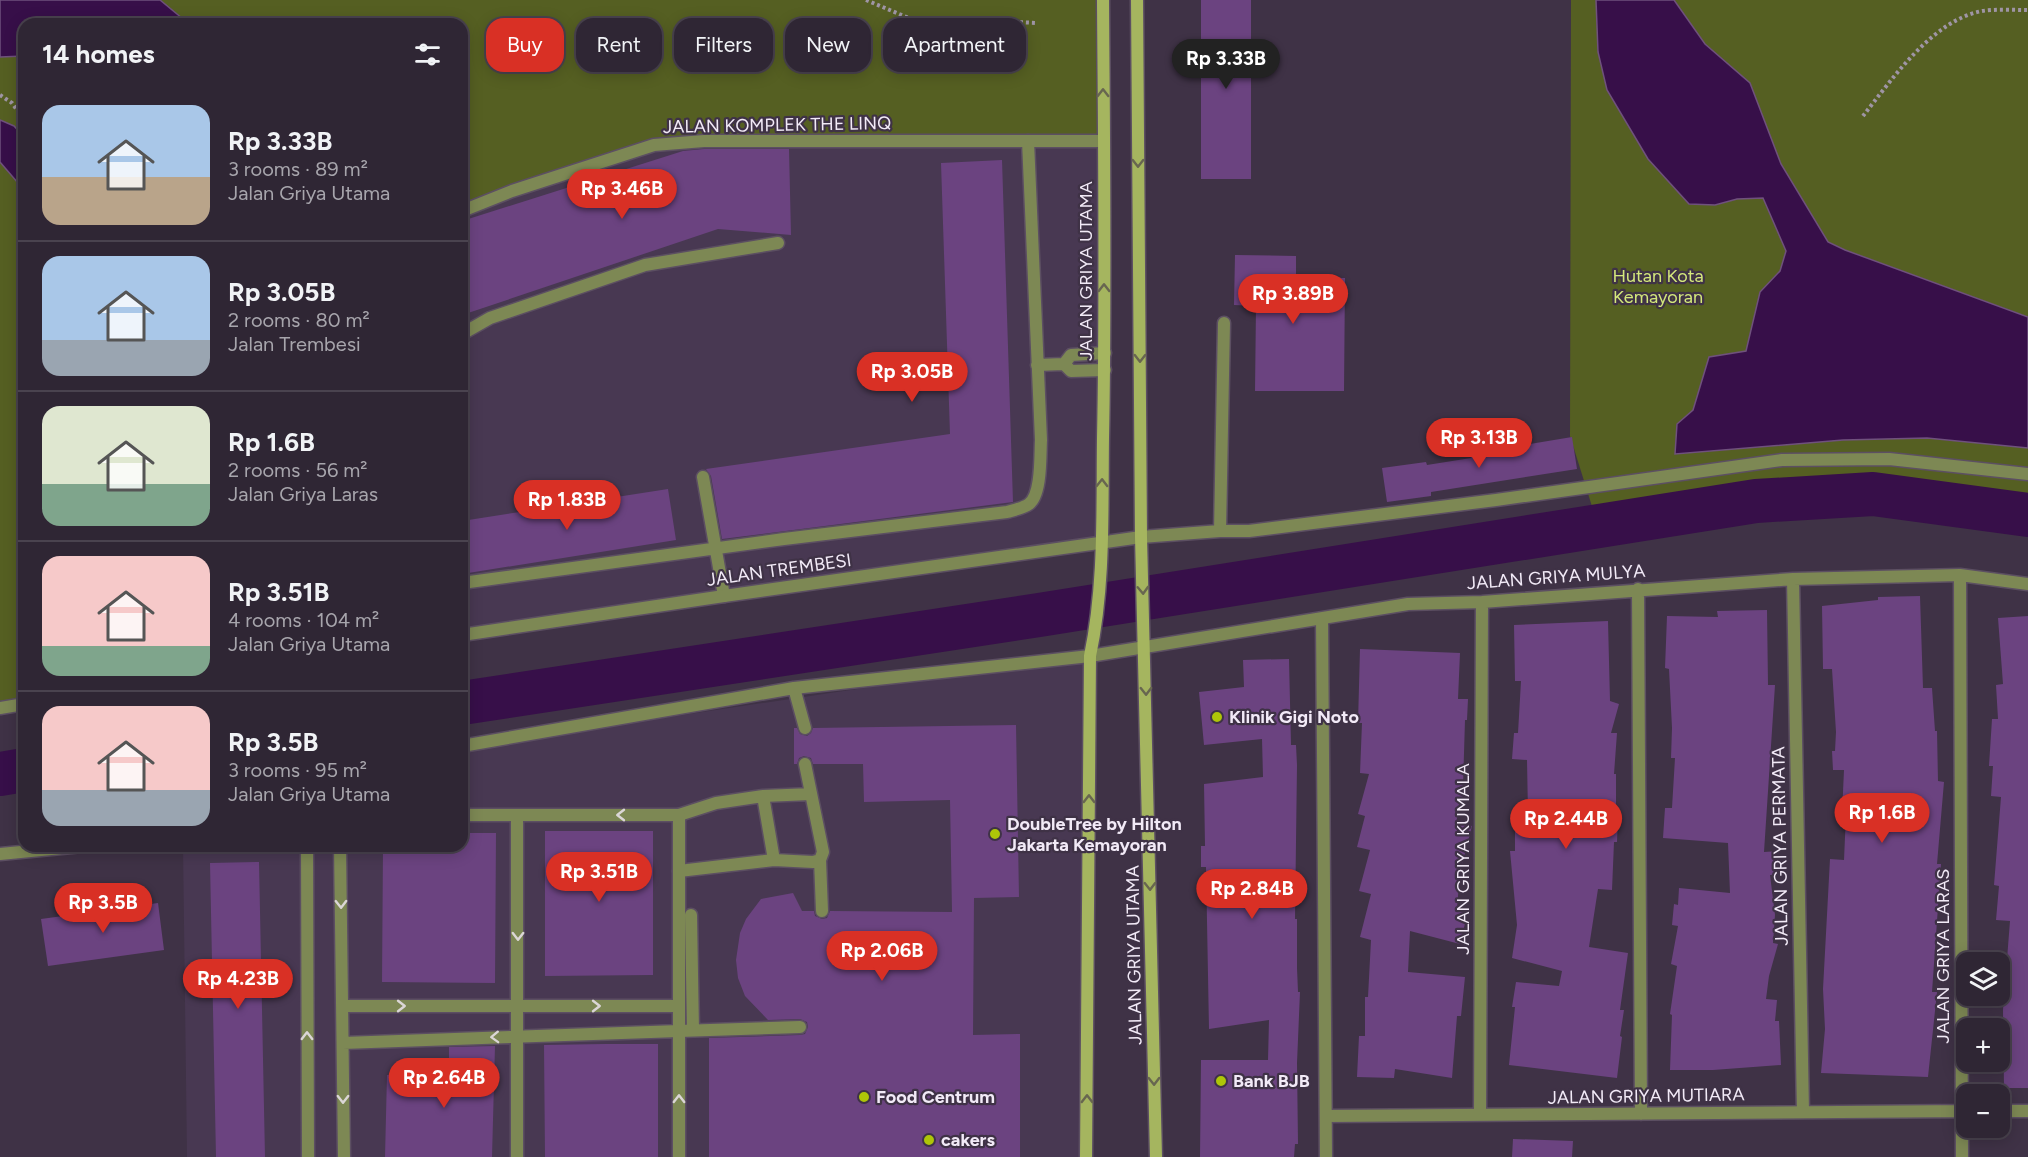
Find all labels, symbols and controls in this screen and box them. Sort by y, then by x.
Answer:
chip: Buy [486,18,564,72]
chip: Rent [576,18,662,72]
chip: Filters [674,18,773,72]
chip: New [785,18,871,72]
chip: Apartment [883,18,1026,72]
text: 14 homes [42,38,155,70]
icon: filters [411,38,444,71]
pin: Rp 3.33B [1164,39,1288,90]
text: Rp 3.33B [1186,46,1266,70]
one-way arrow [1097,89,1109,98]
street label: JALAN KOMPLEK THE LINQ [663,112,891,138]
text: Rp 3.33B [228,125,332,157]
icon: home [90,129,162,201]
text: 3 rooms · 89 m² [228,157,368,181]
one-way arrow [1132,159,1145,168]
pin: Rp 3.46B [560,169,684,220]
text: Rp 3.46B [581,176,663,200]
text: Jalan Griya Utama [228,181,390,205]
street label: JALAN GRIYA UTAMA [1075,181,1097,361]
park label: Hutan Kota Kemayoran [1612,265,1704,308]
pin: Rp 3.89B [1231,274,1355,325]
text: Rp 3.05B [228,276,335,308]
icon: home [90,280,162,352]
text: Rp 3.89B [1252,281,1334,305]
one-way arrow [1098,284,1110,293]
text: 2 rooms · 80 m² [228,308,370,332]
text: Jalan Trembesi [228,332,361,356]
pin: Rp 3.05B [850,352,974,403]
one-way arrow [1134,354,1146,363]
text: Rp 3.05B [871,359,953,383]
pin: Rp 3.13B [1417,418,1541,469]
text: Rp 3.13B [1440,425,1518,449]
text: Rp 1.6B [228,426,315,458]
icon: home [90,430,162,502]
text: 2 rooms · 56 m² [228,458,367,482]
one-way arrow [1096,479,1109,488]
pin: Rp 1.83B [505,480,629,531]
text: Jalan Griya Laras [228,482,378,506]
text: Rp 1.83B [528,487,606,511]
street label: JALAN TREMBESI [705,549,853,591]
street label: JALAN GRIYA MULYA [1466,560,1646,594]
text: Rp 3.51B [228,576,329,608]
icon: home [90,580,162,652]
one-way arrow [1137,585,1150,594]
text: 4 rooms · 104 m² [228,608,379,632]
text: Jalan Griya Utama [228,632,390,656]
one-way arrow [1140,687,1152,696]
place label: Klinik Gigi Noto [1229,706,1359,728]
marker: Klinik Gigi Noto [1210,710,1224,724]
text: Rp 3.5B [228,726,319,758]
icon: home [90,730,162,802]
street label: JALAN GRIYA PERMATA [1767,746,1793,946]
text: 3 rooms · 95 m² [228,758,367,782]
street label: JALAN GRIYA KUMALA [1452,763,1474,955]
text: Jalan Griya Utama [228,782,390,806]
pin: Rp 1.6B [1827,793,1937,844]
one-way arrow [1083,794,1095,803]
pin: Rp 2.44B [1504,799,1628,850]
text: Rp 1.6B [1849,800,1915,824]
text: Rp 2.44B [1524,806,1608,830]
one-way arrow [616,809,625,821]
place label: DoubleTree by Hilton Jakarta Kemayoran [1007,813,1182,856]
marker: DoubleTree by Hilton Jakarta Kemayoran [988,827,1002,841]
pin: Rp 3.51B [537,852,661,903]
text: Rp 3.51B [560,859,638,883]
street label: JALAN GRIYA UTAMA [1121,865,1147,1045]
pin: Rp 2.84B [1190,869,1314,920]
street label: JALAN GRIYA LARAS [1932,869,1954,1043]
text: Rp 2.84B [1210,876,1294,900]
one-way arrow [1144,882,1156,891]
pin: Rp 3.5B [48,883,158,934]
text: Rp 3.5B [68,890,138,914]
one-way arrow [334,900,347,909]
pin: Rp 2.06B [820,931,944,982]
one-way arrow [512,932,524,941]
text: Rp 2.06B [840,938,924,962]
map controls [1956,952,2010,1138]
button: layers [1956,952,2010,1006]
pin: Rp 4.23B [176,959,300,1010]
text: Rp 4.23B [197,966,279,990]
one-way arrow [396,1000,405,1012]
one-way arrow [591,1000,600,1012]
button: + [1956,1018,2010,1072]
one-way arrow [301,1031,313,1040]
one-way arrow [490,1031,499,1044]
pin: Rp 2.64B [382,1058,506,1109]
text: Rp 2.64B [403,1065,485,1089]
place label: Bank BJB [1233,1070,1310,1092]
marker: Bank BJB [1214,1074,1228,1088]
one-way arrow [1148,1077,1161,1086]
street label: JALAN GRIYA MUTIARA [1547,1083,1745,1109]
button: − [1956,1084,2010,1138]
place label: Food Centrum [876,1086,995,1108]
marker: Food Centrum [857,1090,871,1104]
one-way arrow [673,1094,685,1103]
one-way arrow [1081,1094,1093,1103]
one-way arrow [337,1095,349,1104]
place label: cakers [941,1129,995,1151]
marker: cakers [922,1133,936,1147]

